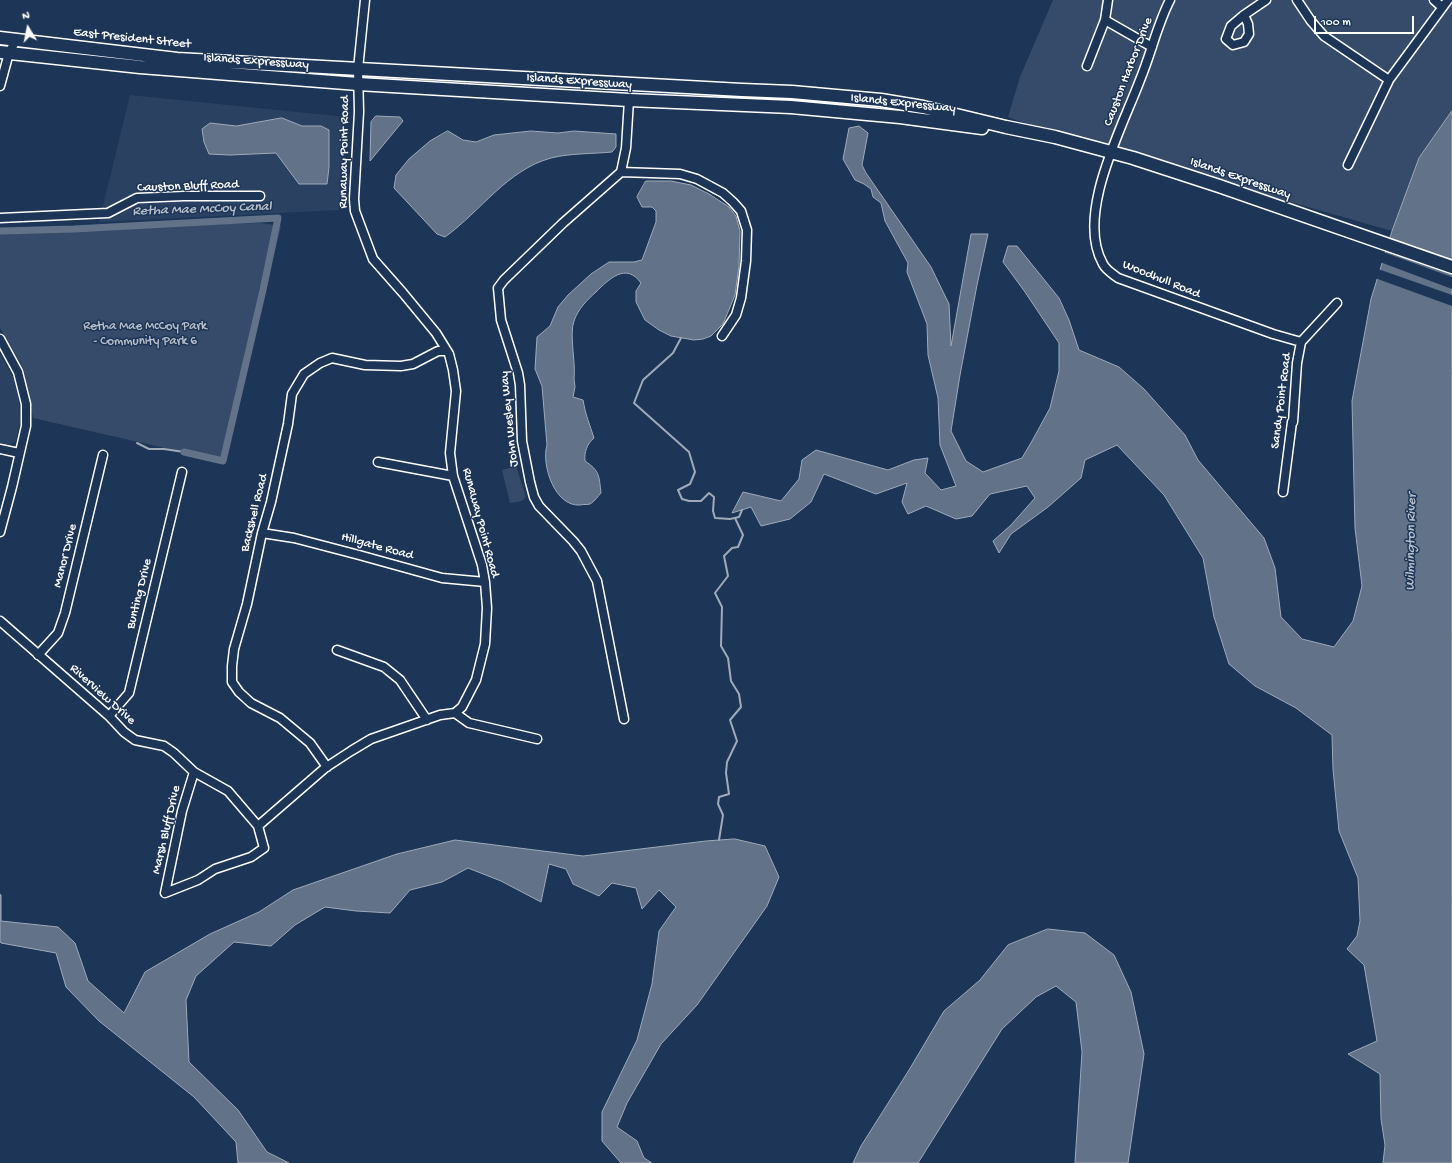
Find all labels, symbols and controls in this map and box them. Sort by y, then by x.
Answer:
north arrow [8,8,48,48]
scale bar [1316,8,1416,34]
text: N [21,10,30,23]
street label: Causton Harbor Drive [1101,15,1157,129]
text: 100 m [1321,16,1351,30]
street label: East President Street [72,25,192,53]
street label: Islands Expressway [203,51,309,73]
street label: Islands Expressway [526,71,632,93]
street label: Islands Expressway [850,91,956,117]
street label: Runaway Point Road [336,95,354,209]
street label: Islands Expressway [1188,154,1292,204]
street label: Causton Bluff Road [137,177,239,197]
water label: Retha Mae McCoy Canal [132,199,272,221]
street label: Woodhull Road [1120,257,1202,303]
park label: Retha Mae McCoy Park - Community Park 6 [83,319,207,350]
street label: Sandy Point Road [1268,352,1296,450]
street label: John Wesley Way [497,370,523,468]
street label: Runaway Point Road [458,467,502,579]
street label: Backshell Road [238,472,272,554]
water label: Wilmington River [1403,493,1421,591]
street label: Manor Drive [51,522,81,590]
street label: Hillgate Road [339,530,415,564]
street label: Bunting Drive [124,557,156,631]
street label: Riverview Drive [66,661,138,729]
street label: Marsh Bluff Drive [149,784,185,876]

